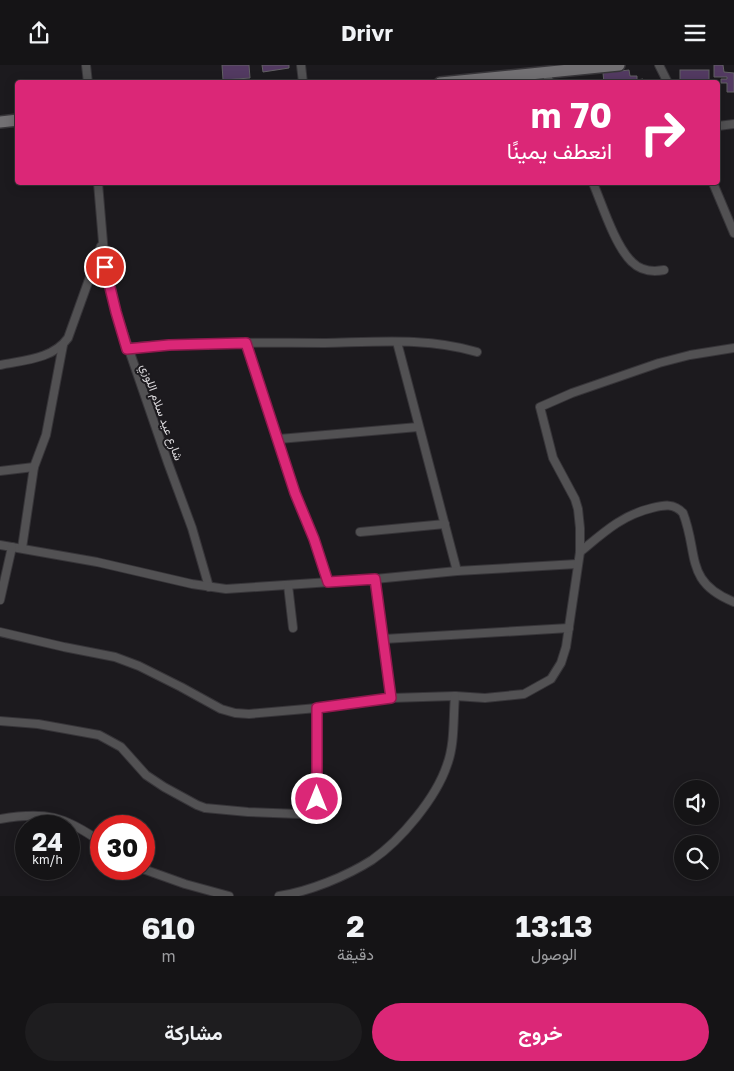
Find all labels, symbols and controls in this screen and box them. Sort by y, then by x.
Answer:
icon: share [25,19,53,47]
text: Drivr [341,19,393,46]
icon: menu [681,19,709,47]
text: 70 m [531,94,612,136]
icon: right [630,100,695,165]
text: انعطف يمينًا [507,137,612,164]
pin [84,246,126,288]
icon: arrive [91,253,119,281]
street label: شارع عيد سلام اللوزي [135,362,186,463]
position arrow [290,772,342,824]
map controls [674,780,719,880]
button: sound [674,780,719,825]
speed limit sign: 30 [90,815,155,880]
text: 24 [32,826,63,857]
button: search [674,835,719,880]
text: km/h [32,852,63,867]
text: 2 [346,908,365,944]
text: 13:13 [515,908,593,944]
text: 610 [142,910,196,946]
text: دقيقة [337,944,374,964]
text: الوصول [531,944,577,964]
text: m [161,946,176,966]
button: مشاركة [25,1003,362,1061]
button: خروج [372,1003,709,1061]

